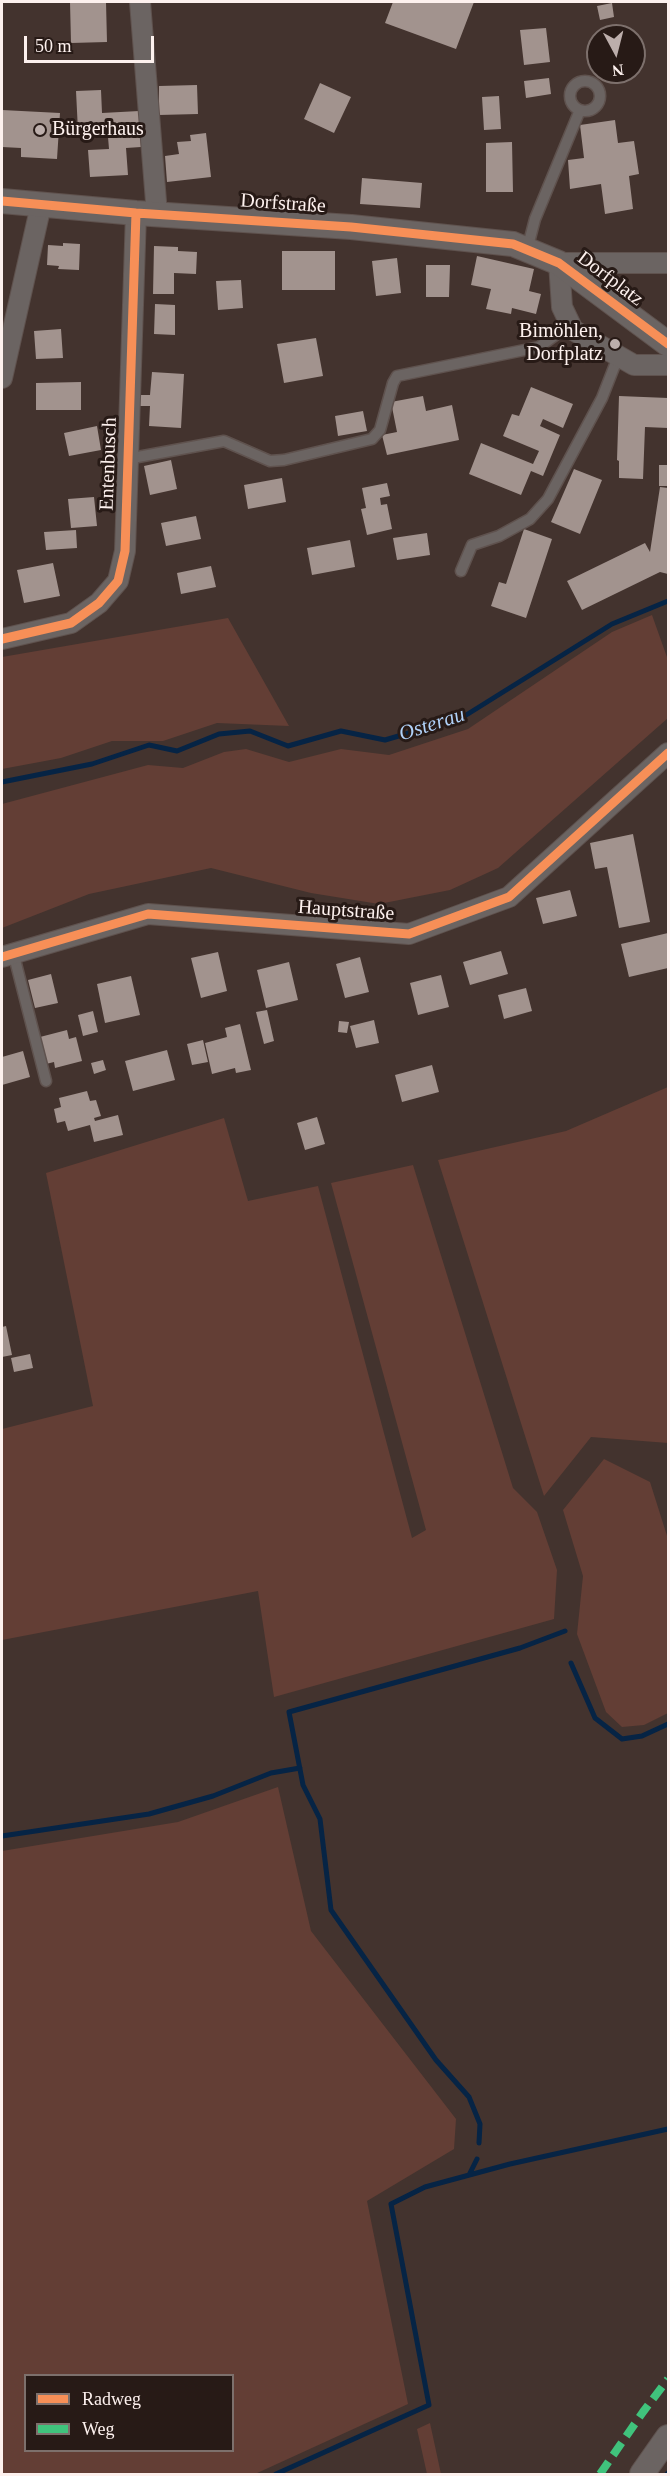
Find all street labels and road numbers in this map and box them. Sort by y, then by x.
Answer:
street label: Dorfstraße [240,189,326,219]
street label: Dorfplatz [572,246,648,312]
street label: Entenbusch [95,417,123,511]
street label: Hauptstraße [297,896,395,926]

